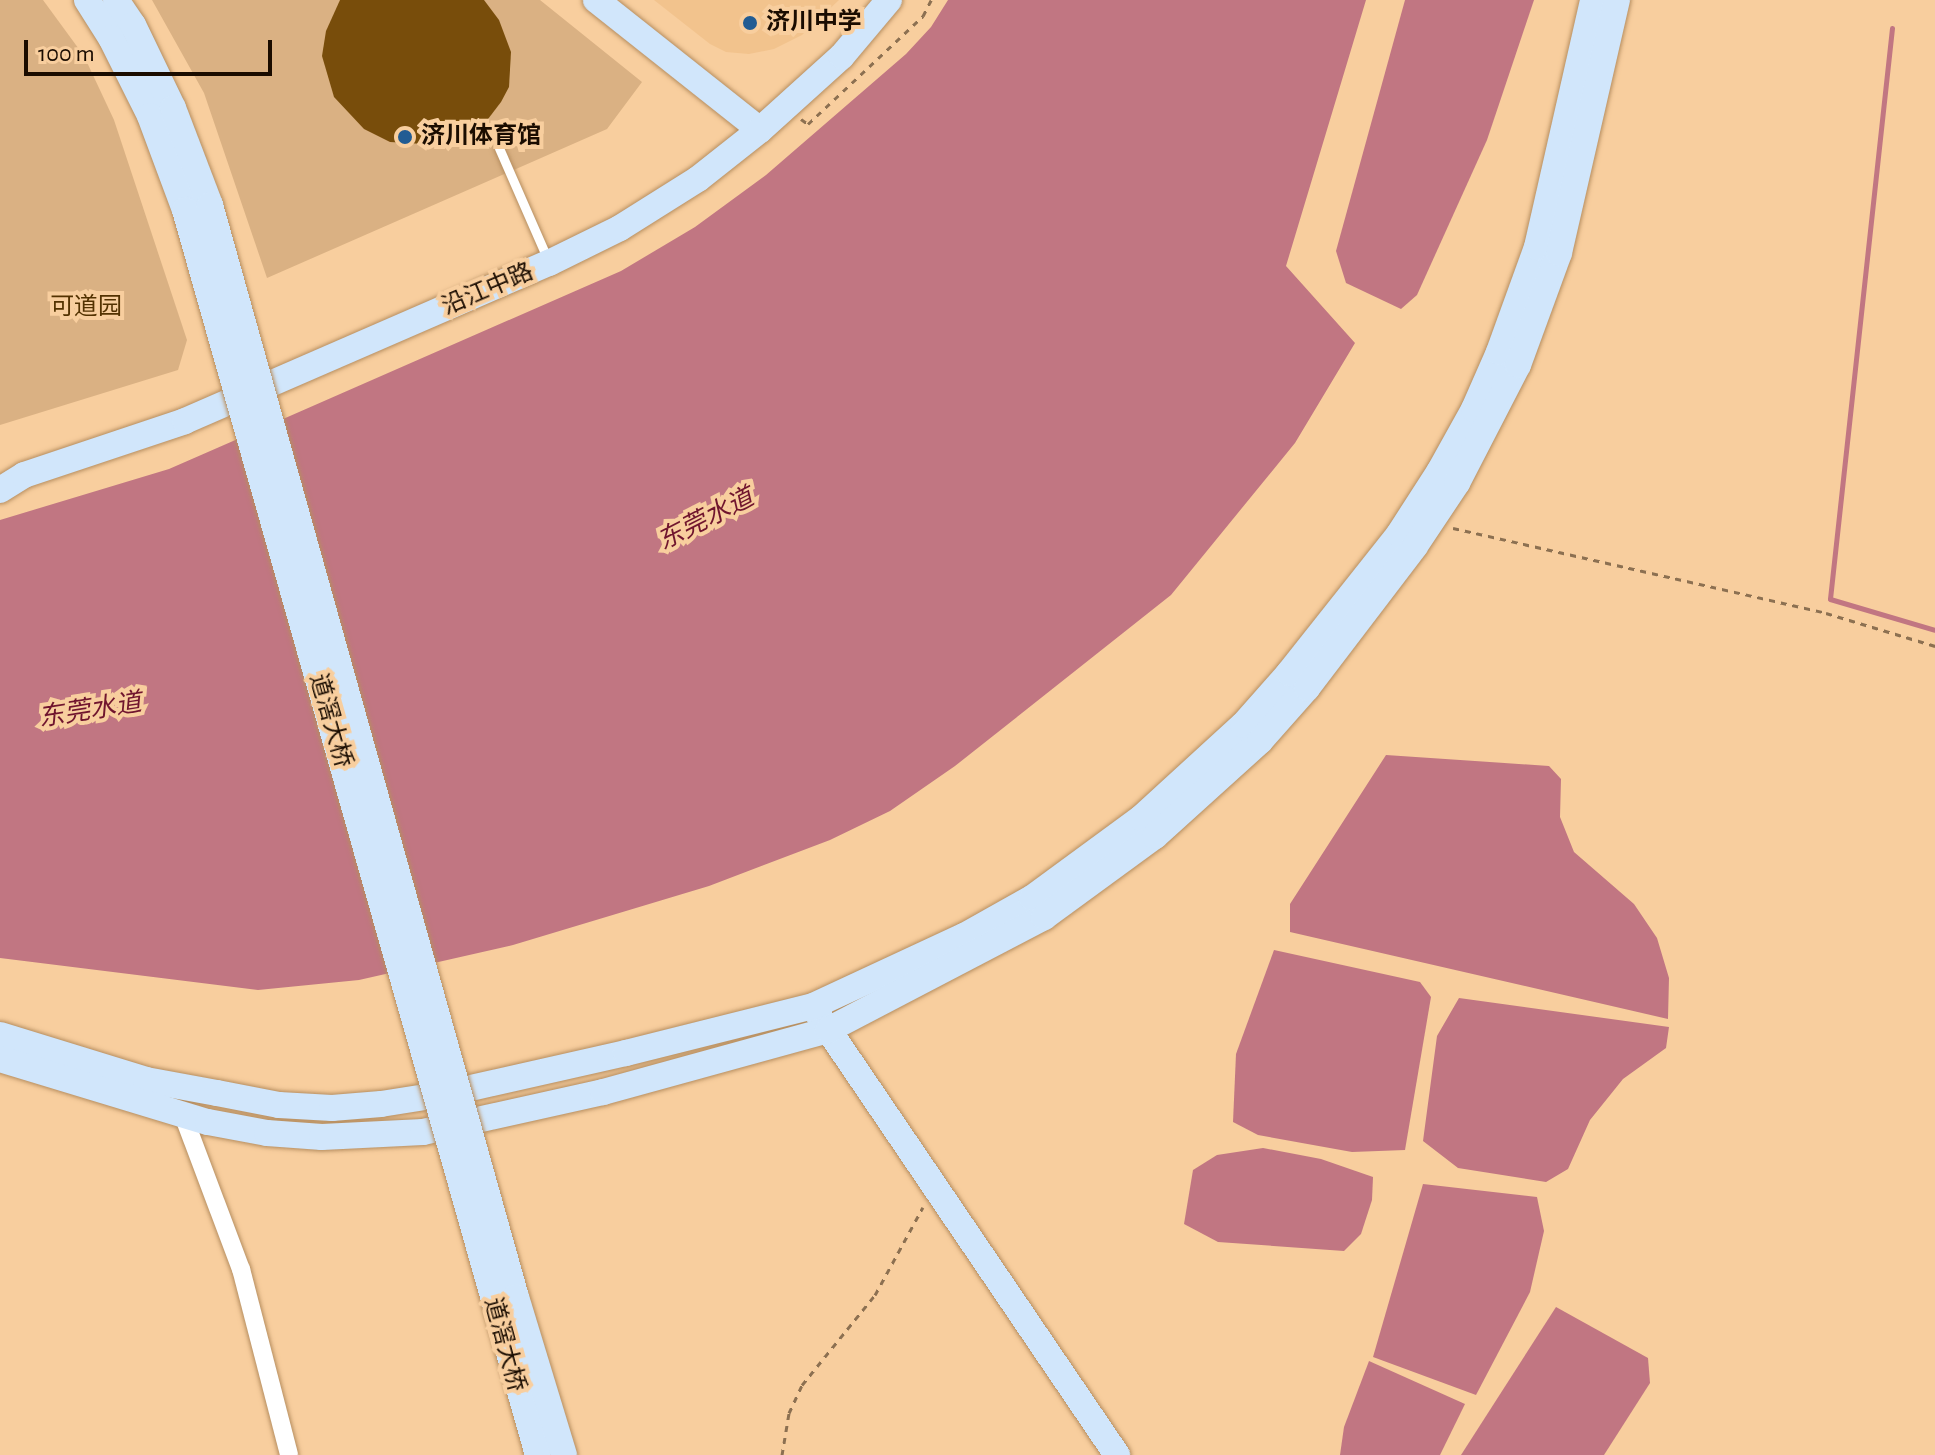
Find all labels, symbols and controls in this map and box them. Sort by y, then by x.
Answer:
place label: 济川中学 [766,9,862,37]
marker: 济川中学 [741,14,759,32]
scale bar [28,24,276,74]
text: 100 m [38,42,95,66]
place label: 济川体育馆 [421,123,541,151]
marker: 济川体育馆 [396,128,414,146]
street label: 沿江中路 [438,258,538,322]
park label: 可道园 [50,294,122,322]
water label: 东莞水道 [653,482,759,558]
street label: 道滘大桥 [303,671,357,771]
water label: 东莞水道 [36,687,144,735]
street label: 道滘大桥 [478,1295,530,1395]

